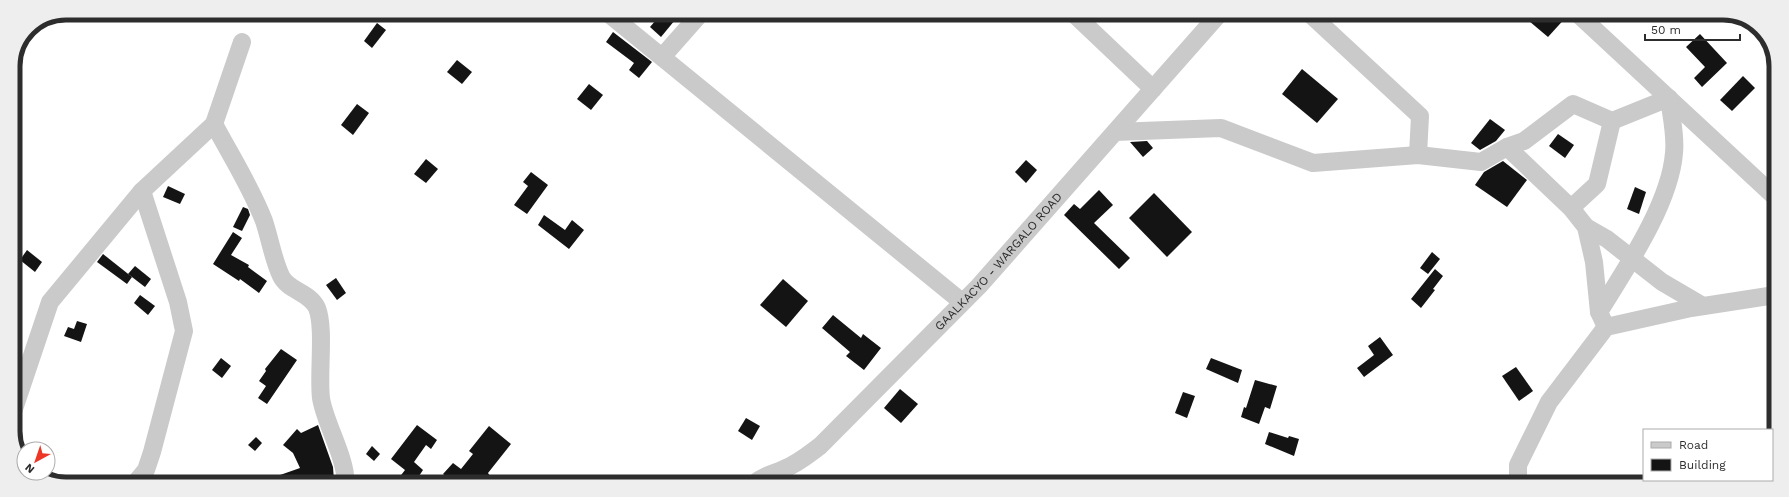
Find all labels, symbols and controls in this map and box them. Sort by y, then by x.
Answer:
scale bar [1645,16,1740,42]
text: 50 m [1651,23,1681,37]
street label: GAALKACYO - WARGALO ROAD [932,190,1065,333]
legend [1643,429,1773,481]
text: Road [1679,438,1708,452]
north arrow [16,441,56,481]
text: Building [1679,458,1726,472]
text: N [23,461,37,476]

